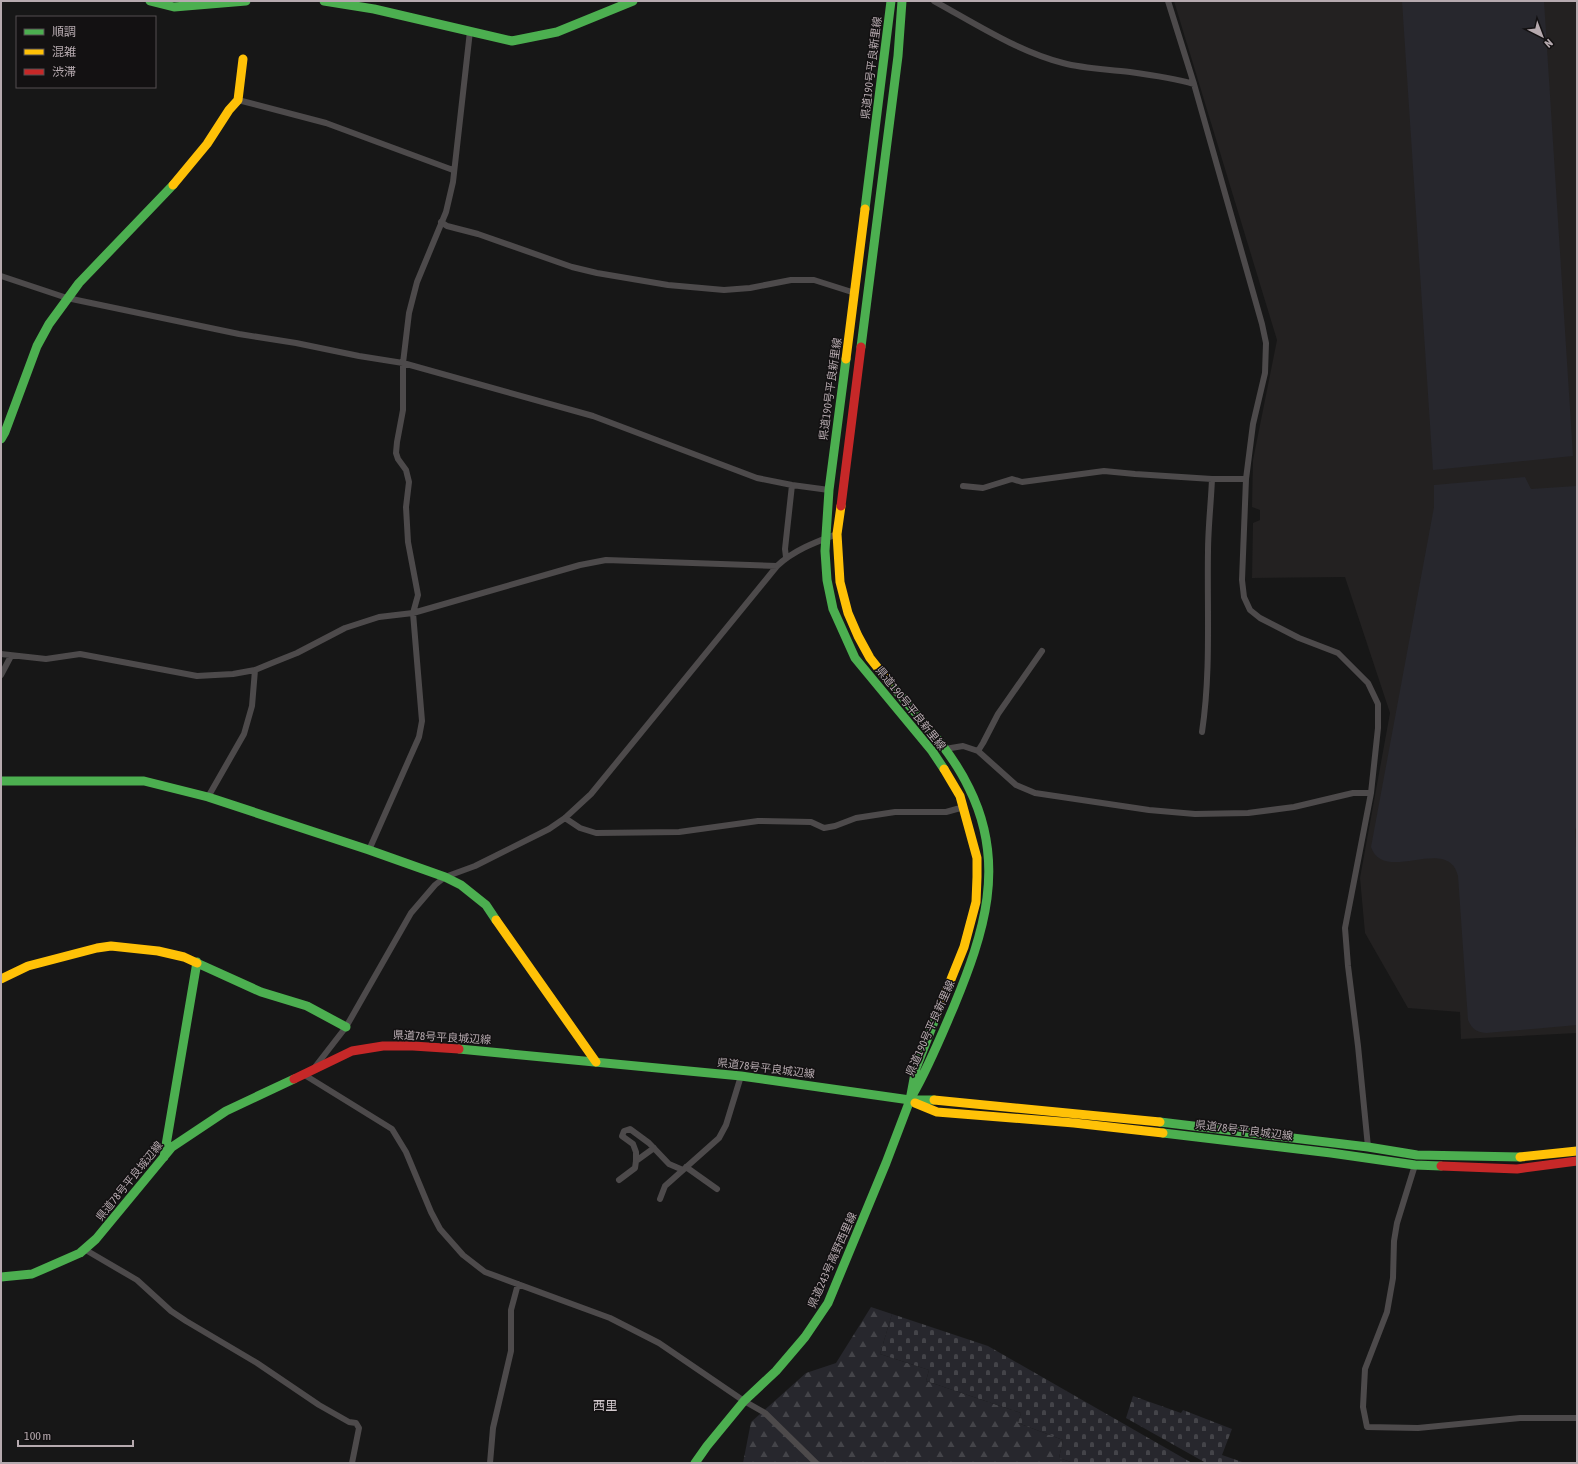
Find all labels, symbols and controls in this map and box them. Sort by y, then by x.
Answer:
legend [16,16,156,88]
street label: 県道190号平良新里線 [859,16,883,120]
north arrow [1522,16,1562,56]
text: 順調 [52,25,76,39]
text: N [1542,37,1555,50]
text: 混雑 [52,45,76,59]
text: 渋滞 [52,65,76,79]
street label: 県道190号平良新里線 [817,337,843,441]
street label: 県道190号平良新里線 [874,664,948,752]
street label: 県道190号平良新里線 [903,978,957,1078]
street label: 県道78号平良城辺線 [393,1028,491,1046]
street label: 県道78号平良城辺線 [716,1056,816,1080]
street label: 県道78号平良城辺線 [1194,1118,1294,1142]
street label: 県道78号平良城辺線 [93,1139,165,1223]
street label: 県道243号高野西里線 [805,1210,859,1310]
district label: 西里 [593,1399,617,1413]
scale bar [18,1422,133,1448]
text: 100 m [24,1429,51,1443]

